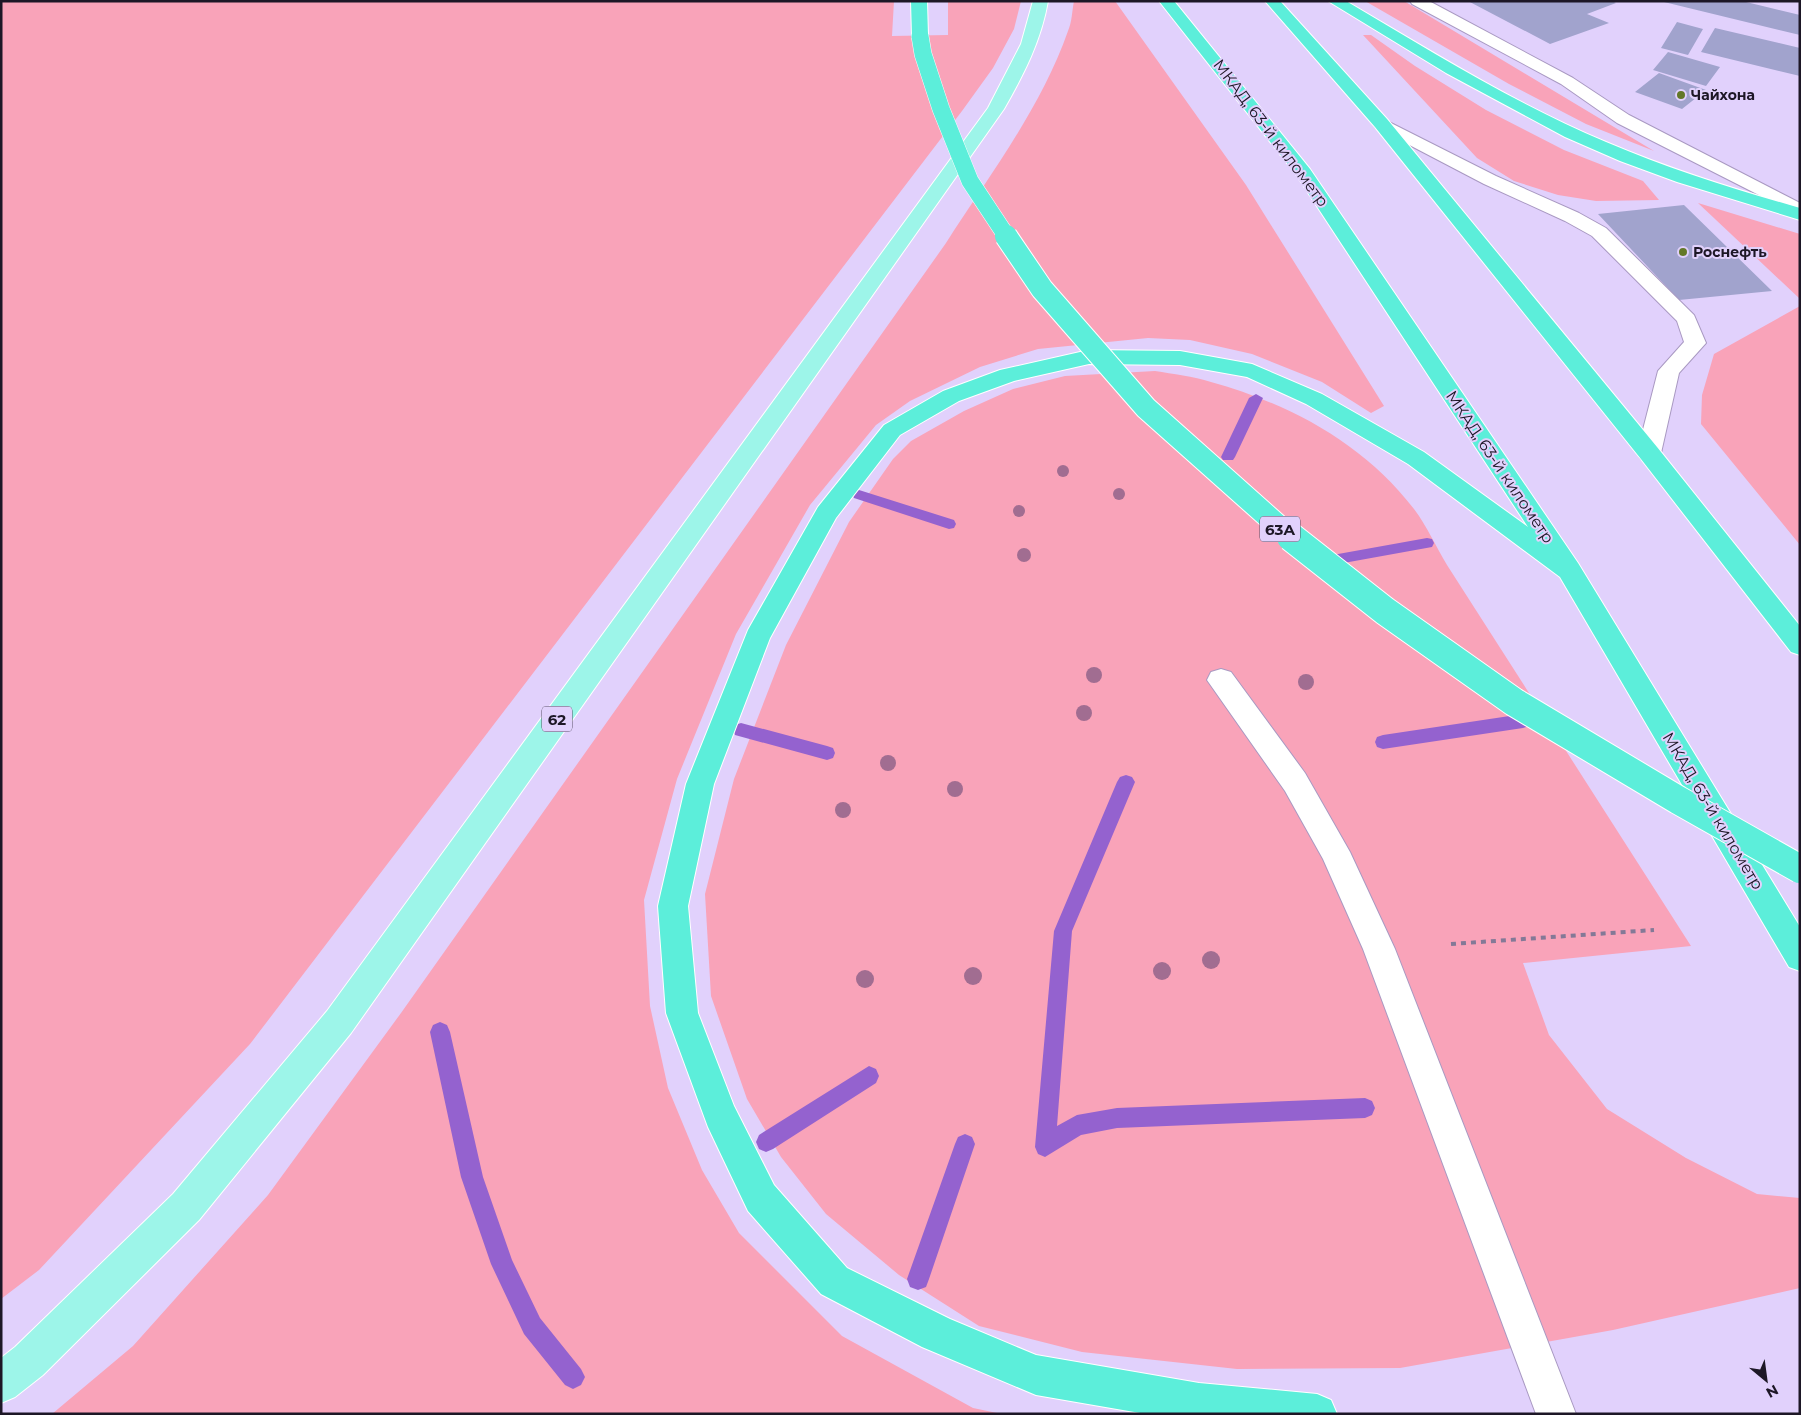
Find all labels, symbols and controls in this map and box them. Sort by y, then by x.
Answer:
street label: МКАД, 63-й километр [1209,55,1333,211]
place label: Чайхона [1691,86,1755,104]
marker: Чайхона [1675,89,1687,101]
place label: Роснефть [1693,243,1767,261]
marker: Роснефть [1677,246,1689,258]
street label: МКАД, 63-й километр [1442,387,1558,547]
road number: 63A [1260,516,1300,542]
road number: 62 [542,706,572,732]
street label: МКАД, 63-й километр [1659,729,1767,893]
north arrow [1741,1355,1791,1405]
text: N [1763,1381,1782,1402]

